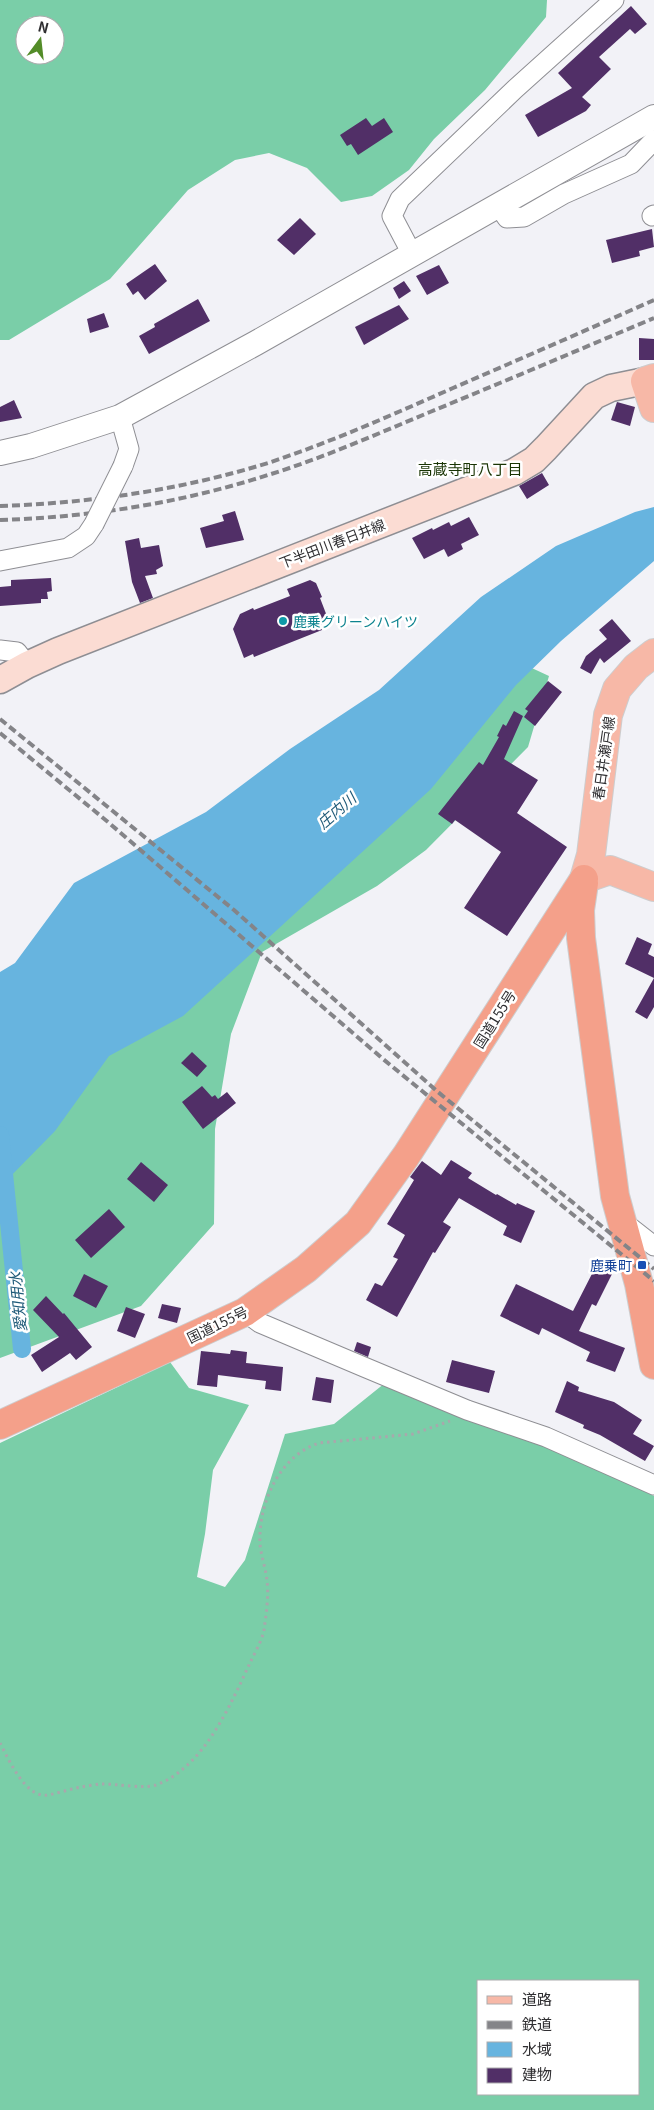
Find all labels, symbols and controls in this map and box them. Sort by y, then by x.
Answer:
north arrow [15,15,65,65]
text: N [36,15,51,37]
district label: 高蔵寺町八丁目 [417,458,523,479]
street label: 下半田川春日井線 [276,514,388,572]
place label: 鹿乗グリーンハイツ [293,611,418,631]
marker: 鹿乗グリーンハイツ [277,615,289,627]
street label: 春日井瀬戸線 [587,715,619,801]
water label: 庄内川 [312,786,361,833]
street label: 国道155号 [468,986,520,1052]
place label: 鹿乗町 [590,1255,632,1275]
marker: 鹿乗町 [636,1259,648,1271]
water label: 愛知用水 [3,1269,31,1333]
street label: 国道155号 [183,1301,251,1347]
legend [477,1980,639,2095]
text: 道路 [522,1988,552,2009]
text: 鉄道 [522,2013,552,2034]
text: 水域 [522,2038,552,2059]
text: 建物 [522,2063,552,2084]

